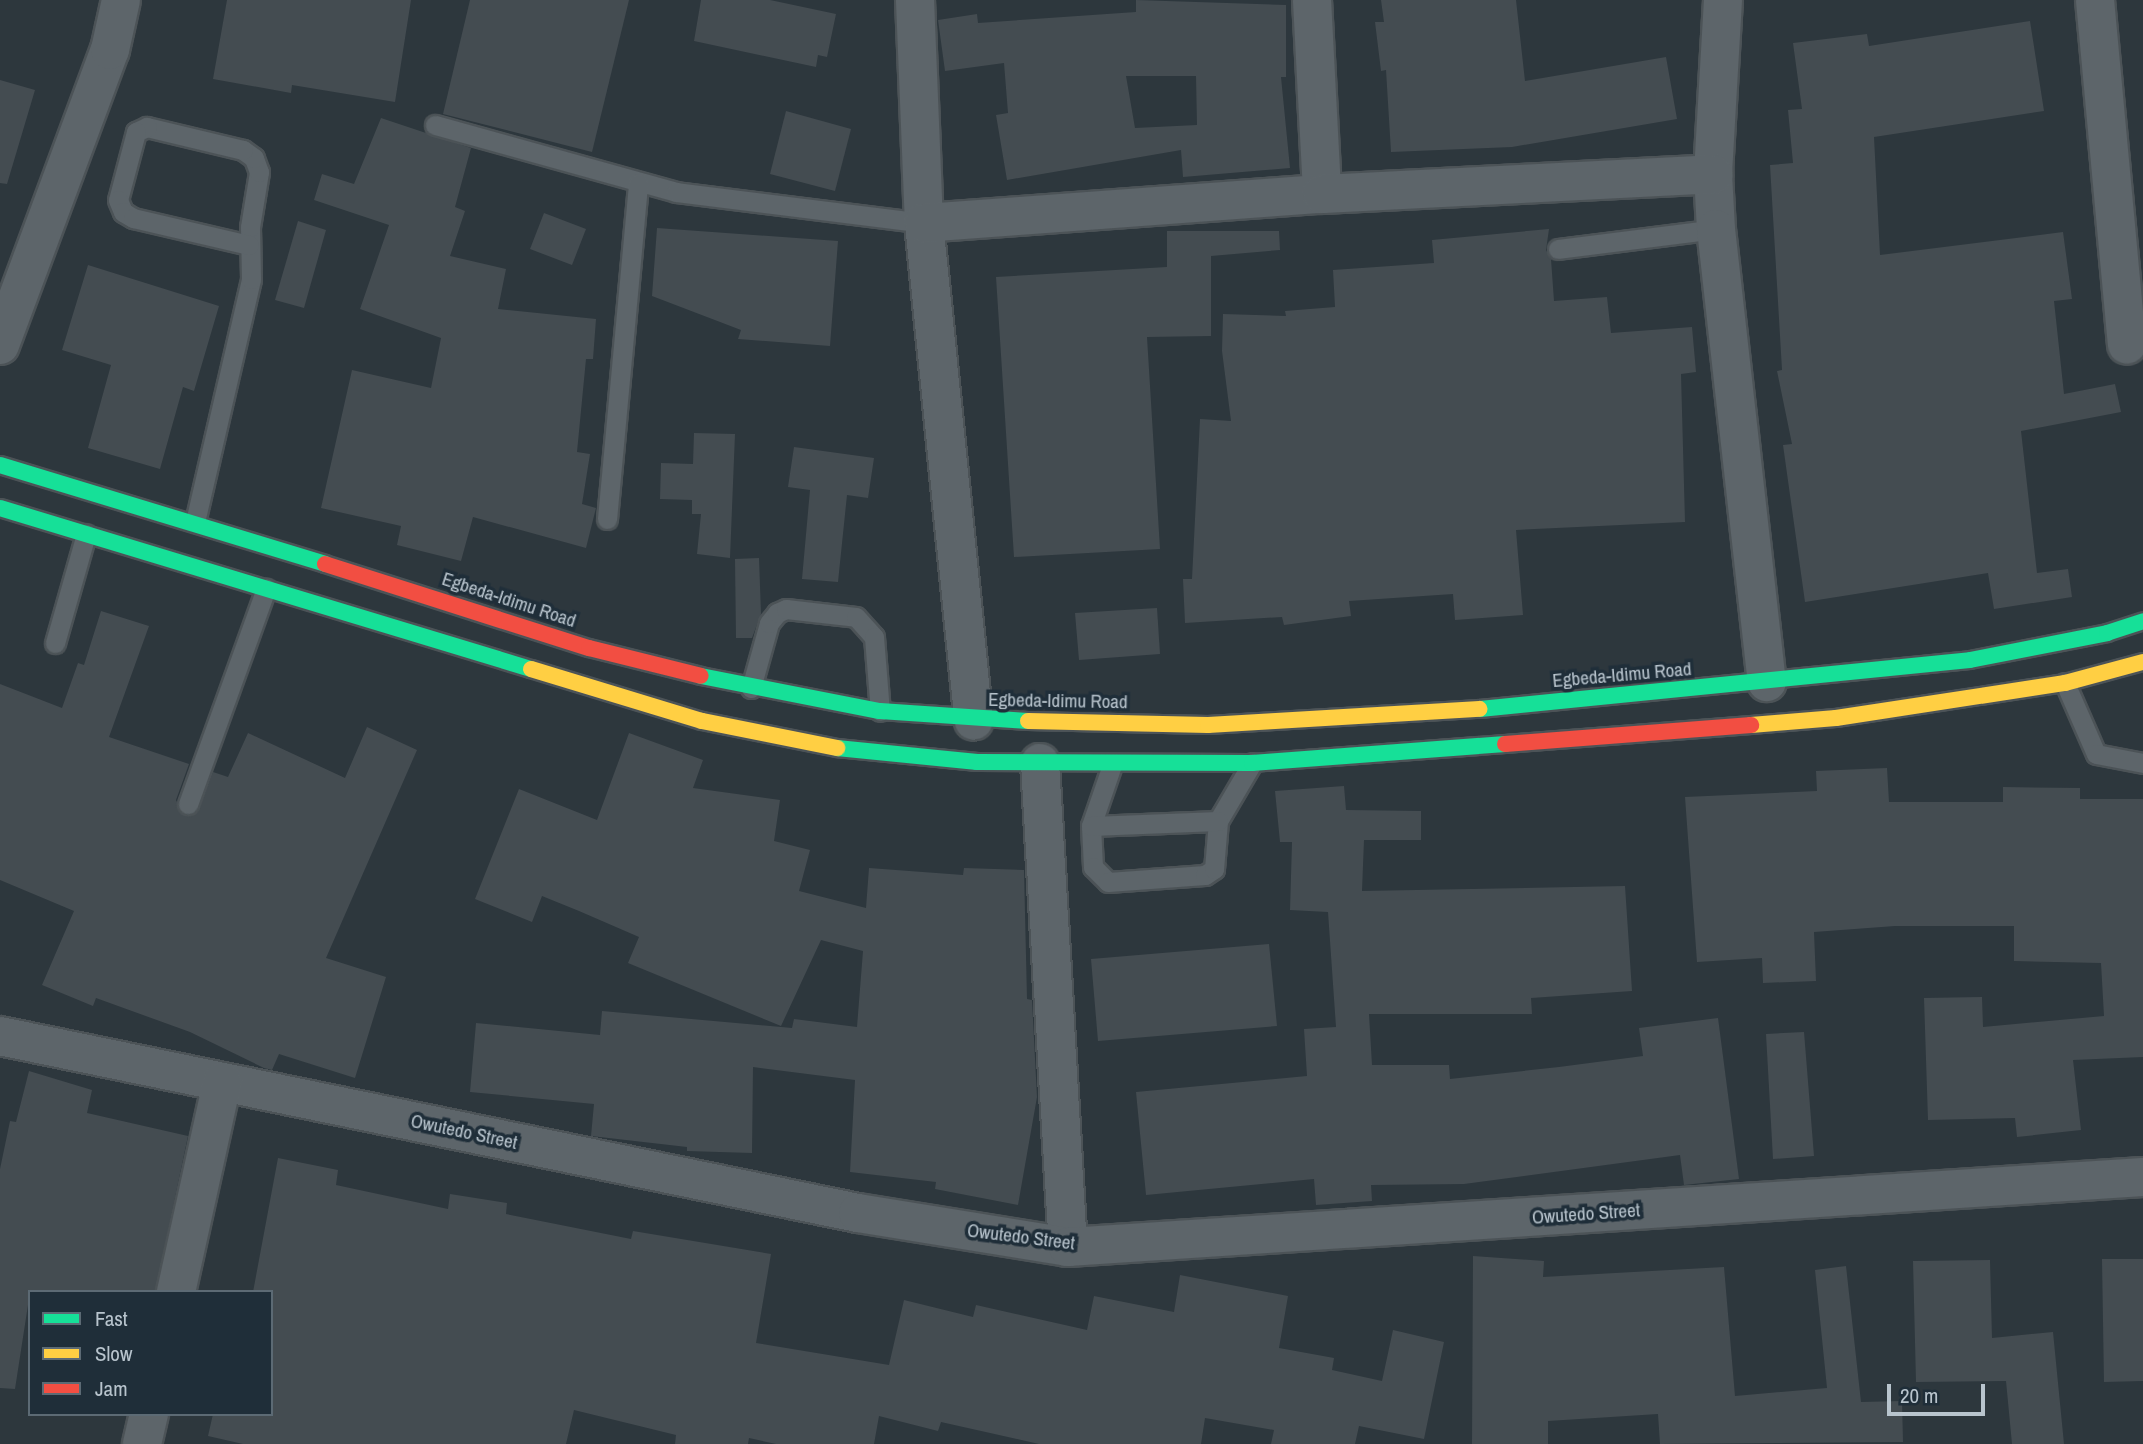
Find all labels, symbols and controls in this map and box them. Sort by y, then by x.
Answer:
street label: Egbeda-Idimu Road [439,568,579,632]
street label: Egbeda-Idimu Road [1552,658,1692,692]
street label: Egbeda-Idimu Road [988,688,1128,714]
street label: Owutedo Street [409,1110,519,1154]
street label: Owutedo Street [1531,1199,1641,1229]
street label: Owutedo Street [966,1219,1076,1255]
legend [28,1290,273,1416]
text: Fast [95,1304,128,1333]
text: Slow [95,1339,132,1368]
scale bar [1891,1370,1989,1414]
text: Jam [95,1374,128,1403]
text: 20 m [1900,1381,1938,1410]

